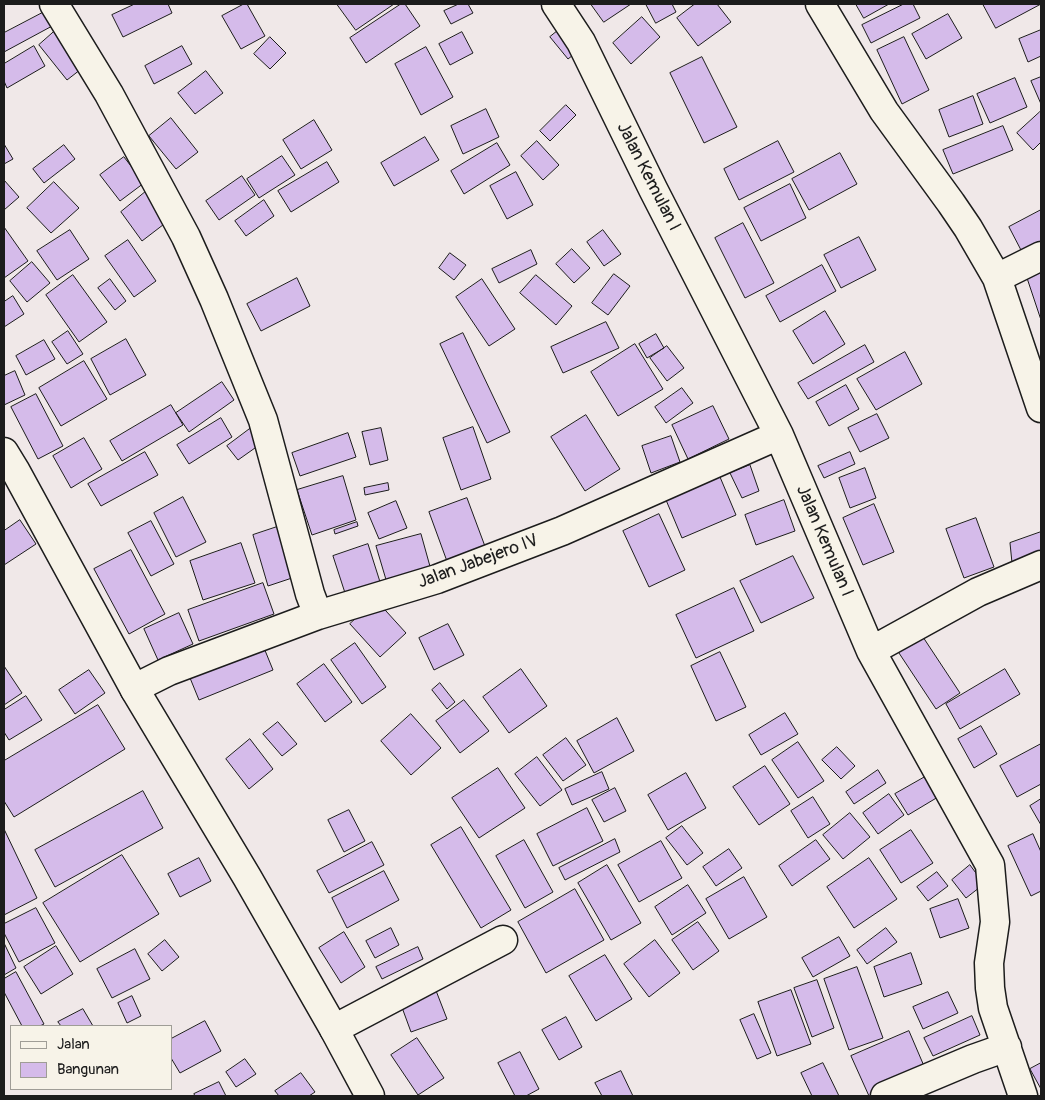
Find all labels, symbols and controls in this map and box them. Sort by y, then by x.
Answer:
street label: Jalan Kemulan I [611,119,685,235]
street label: Jalan Kemulan I [791,482,857,600]
street label: Jalan Jabejero IV [415,530,541,594]
legend [10,1025,172,1090]
text: Jalan [57,1035,90,1054]
text: Bangunan [57,1060,119,1079]

